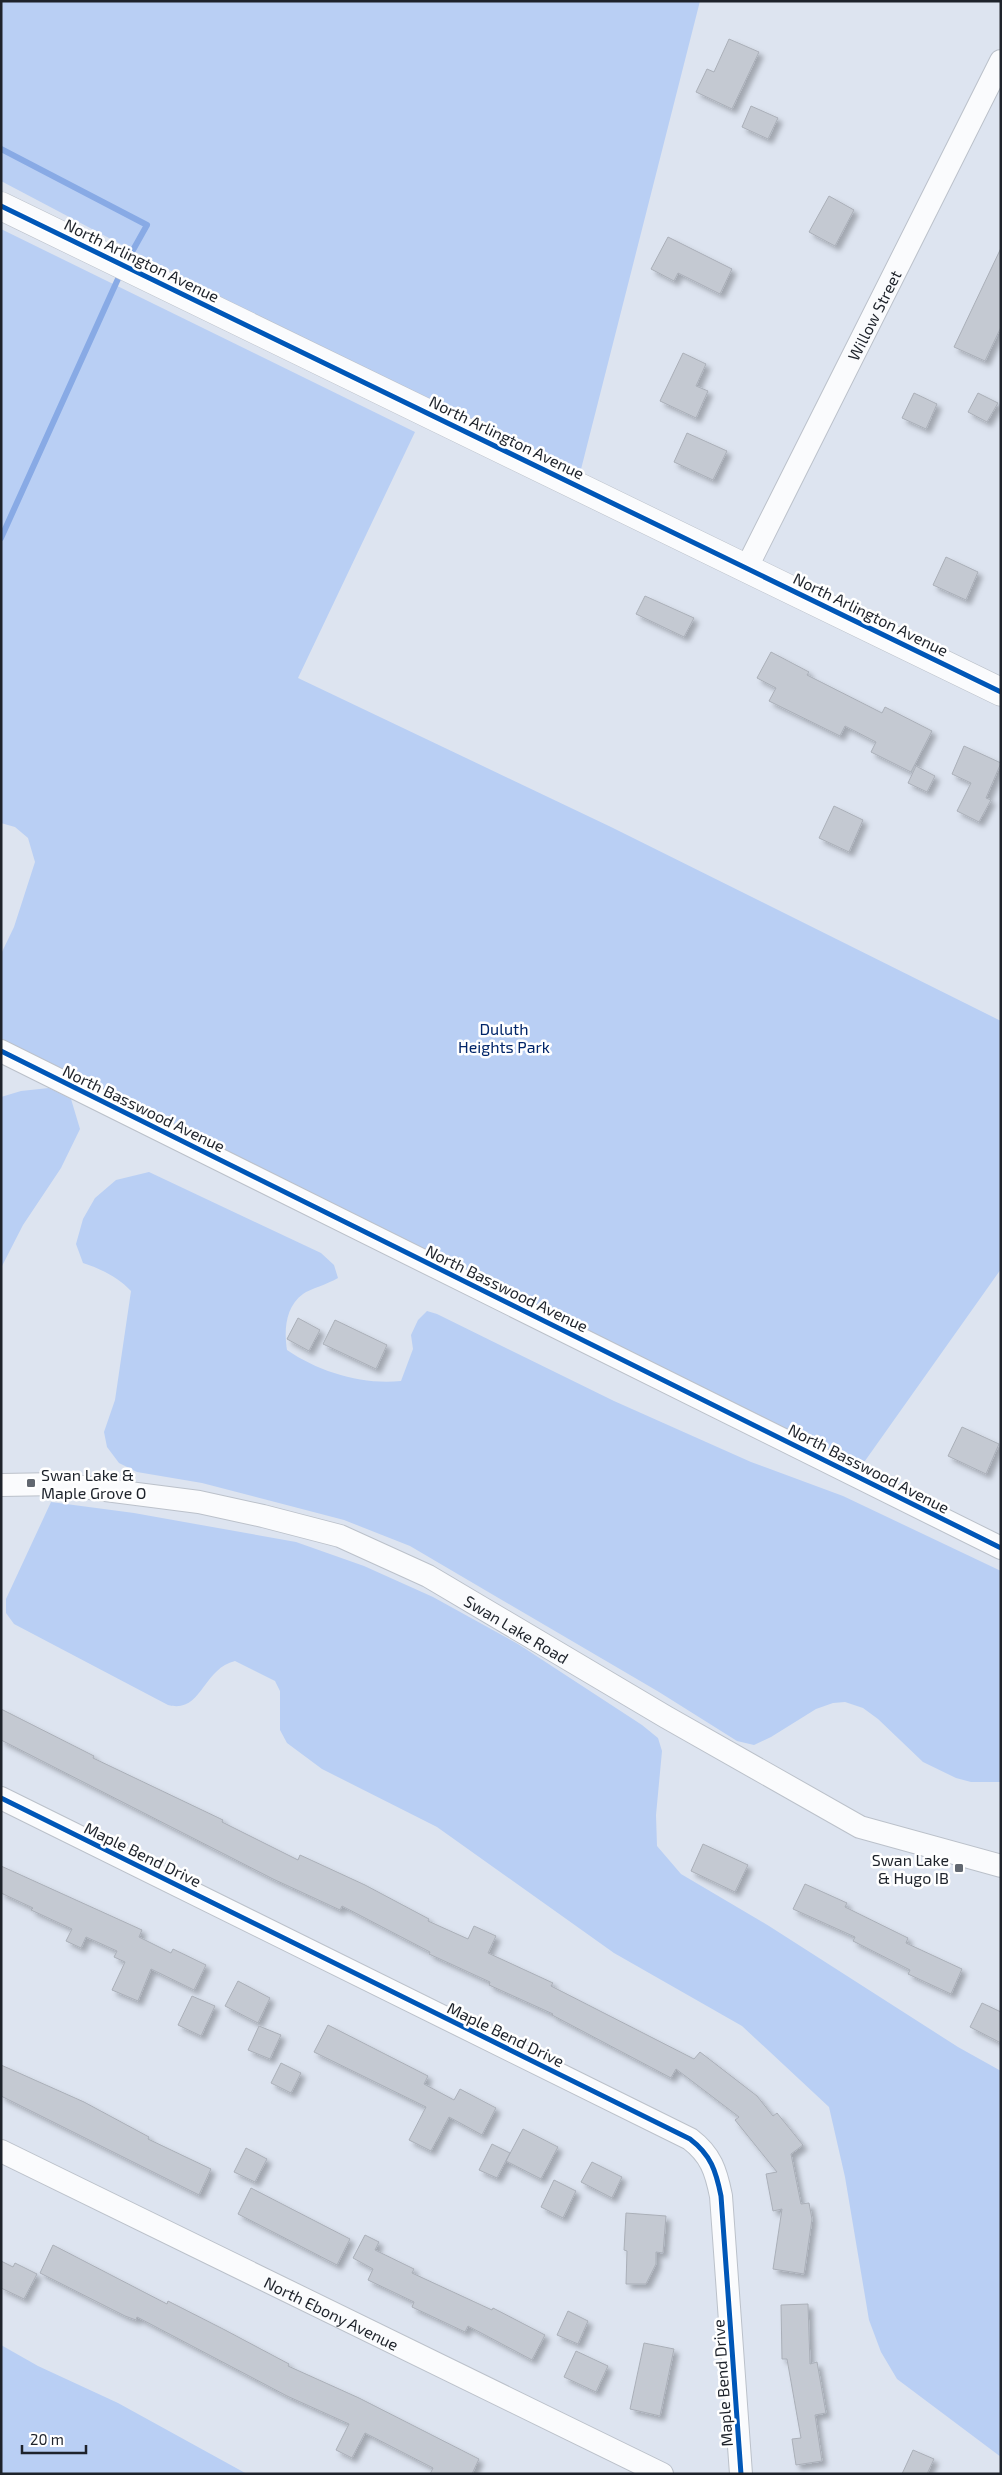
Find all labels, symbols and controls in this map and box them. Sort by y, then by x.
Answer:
street label: North Arlington Avenue [61,214,223,306]
street label: Willow Street [843,267,904,363]
street label: North Arlington Avenue [426,391,588,483]
street label: North Arlington Avenue [790,568,952,660]
park label: Duluth Heights Park [458,1019,550,1056]
street label: North Basswood Avenue [60,1060,228,1156]
street label: North Basswood Avenue [423,1240,591,1336]
street label: North Basswood Avenue [785,1419,953,1517]
place label: Swan Lake & Maple Grove O [41,1465,147,1502]
marker: Swan Lake & Maple Grove O [25,1477,37,1489]
street label: Swan Lake Road [461,1590,572,1667]
street label: Maple Bend Drive [82,1818,204,1890]
place label: Swan Lake & Hugo IB [872,1850,949,1887]
marker: Swan Lake & Hugo IB [953,1862,965,1874]
street label: Maple Bend Drive [445,1998,567,2070]
street label: North Ebony Avenue [261,2272,402,2353]
street label: Maple Bend Drive [708,2319,736,2447]
scale bar [22,2422,86,2454]
text: 20 m [30,2430,64,2448]

